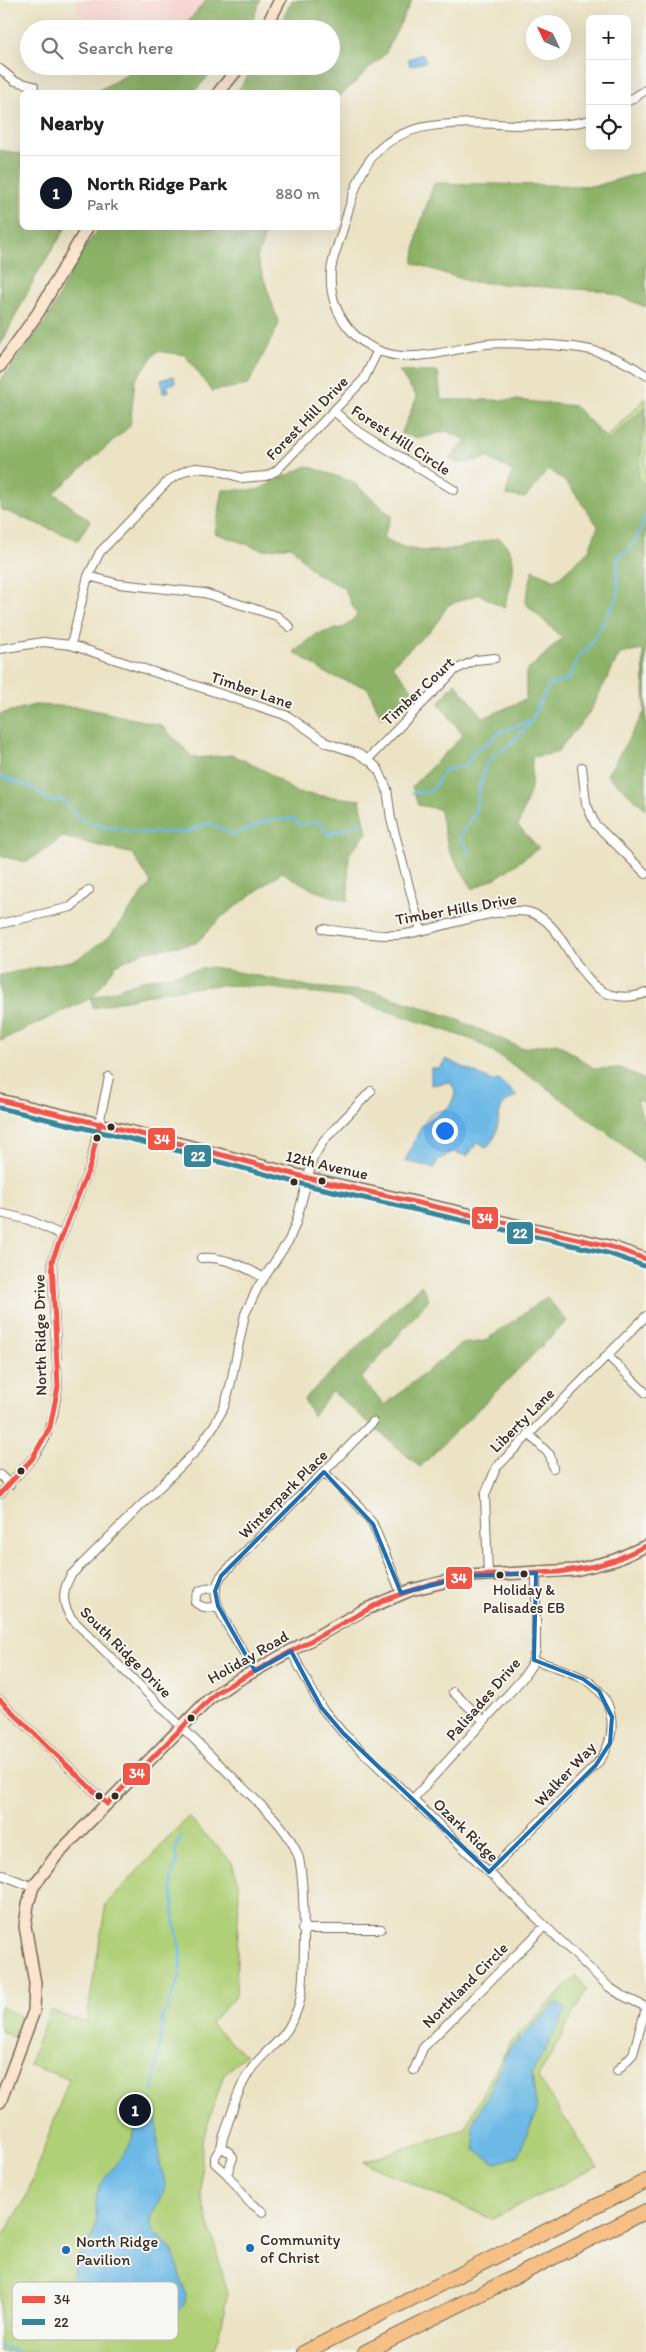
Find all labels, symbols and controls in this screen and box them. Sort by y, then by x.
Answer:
north arrow [526,15,571,60]
map controls [586,15,631,150]
button: + [586,15,631,60]
search box [20,20,340,75]
icon: search [38,34,66,62]
text: Search here [78,36,173,59]
button: − [586,60,631,105]
button: locate [586,105,631,150]
text: Nearby [40,110,104,135]
text: North Ridge Park [87,172,227,195]
text: 1 [52,184,60,203]
text: 880 m [276,184,320,203]
text: Park [87,195,118,214]
street label: Forest Hill Drive [262,372,352,464]
street label: Forest Hill Circle [348,401,454,479]
street label: Timber Court [378,653,458,729]
street label: Timber Lane [209,667,295,713]
street label: Timber Hills Drive [394,889,518,929]
your location [432,1118,458,1144]
unlabelled marker [106,1122,116,1132]
line badge: 34 [147,1127,176,1151]
text: 34 [154,1131,171,1148]
unlabelled marker [92,1133,102,1143]
line badge: 22 [183,1144,212,1168]
street label: 12th Avenue [284,1146,371,1184]
text: 22 [191,1148,206,1165]
unlabelled marker [317,1176,327,1186]
unlabelled marker [289,1177,299,1187]
line badge: 34 [471,1206,499,1230]
text: 34 [477,1210,494,1227]
line badge: 22 [506,1221,534,1245]
text: 22 [513,1225,528,1242]
street label: North Ridge Drive [29,1274,51,1396]
street label: Liberty Lane [486,1384,558,1456]
street label: Winterpark Place [234,1445,332,1543]
unlabelled marker [16,1466,26,1476]
line badge: 34 [445,1566,473,1590]
marker: Holiday & Palisades EB [519,1569,529,1579]
text: 34 [451,1570,468,1587]
unlabelled marker [495,1570,505,1580]
place label: Holiday & Palisades EB [483,1581,565,1617]
street label: South Ridge Drive [76,1602,176,1702]
street label: Holiday Road [204,1626,292,1688]
street label: Palisades Drive [442,1653,524,1744]
unlabelled marker [186,1713,196,1723]
street label: Walker Way [530,1737,600,1810]
line badge: 34 [122,1762,151,1786]
text: 34 [129,1765,146,1782]
unlabelled marker [94,1791,104,1801]
unlabelled marker [110,1791,120,1801]
street label: Ozark Ridge [429,1794,503,1866]
street label: Northland Circle [418,1938,512,2032]
pin: 1 [119,2091,151,2129]
place label: Community of Christ [260,2230,341,2267]
place label: North Ridge Pavilion [76,2232,158,2269]
marker: Community of Christ [244,2242,256,2254]
marker: North Ridge Pavilion [60,2244,72,2256]
legend [12,2282,178,2340]
text: 34 [54,2291,71,2308]
text: 22 [54,2314,69,2331]

